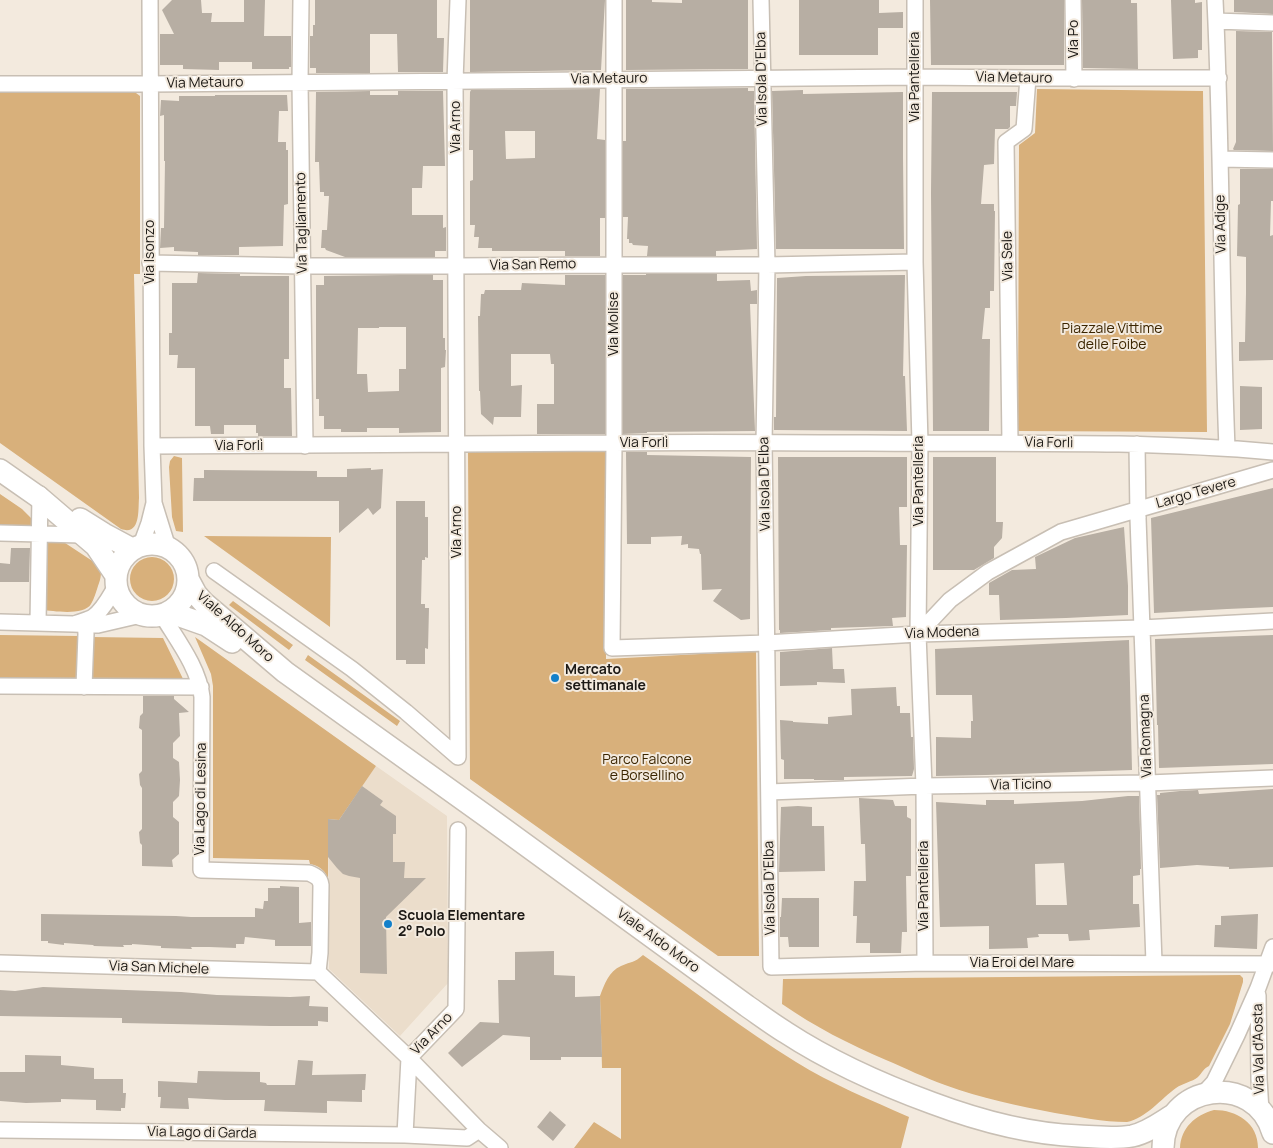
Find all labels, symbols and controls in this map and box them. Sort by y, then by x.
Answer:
street label: Via Po [1066,20,1082,58]
street label: Via Isola D'Elba [753,32,771,126]
street label: Via Pantelleria [907,32,923,122]
street label: Via Metauro [975,69,1053,87]
street label: Via Metauro [570,70,648,88]
street label: Via Metauro [166,74,244,92]
street label: Via Arno [448,101,464,153]
street label: Via Tagliamento [293,172,311,274]
street label: Via Adige [1212,194,1230,254]
street label: Via Isonzo [142,220,158,284]
street label: Via Sele [999,231,1017,281]
street label: Via San Remo [490,256,576,274]
street label: Via Molise [606,292,622,356]
park label: Piazzale Vittime delle Foibe [1061,321,1163,354]
street label: Via Forlì [1024,434,1074,452]
street label: Via Forlì [620,435,668,451]
street label: Via Pantelleria [911,436,927,526]
street label: Via Isola D'Elba [756,437,774,531]
street label: Via Forlì [215,438,263,454]
street label: Largo Tevere [1154,474,1238,512]
street label: Via Arno [449,506,465,558]
street label: Viale Aldo Moro [193,588,277,666]
street label: Via Modena [905,623,979,643]
place label: Mercato settimanale [565,662,646,694]
marker: Mercato settimanale [549,672,561,684]
street label: Via Romagna [1136,694,1156,778]
street label: Via Lago di Lesina [192,743,210,855]
park label: Parco Falcone e Borsellino [602,752,692,784]
street label: Via Ticino [990,776,1052,794]
street label: Via Isola D'Elba [761,841,779,935]
street label: Via Pantelleria [916,841,932,931]
street label: Viale Aldo Moro [613,905,703,977]
place label: Scuola Elementare 2° Polo [398,908,525,940]
marker: Scuola Elementare 2° Polo [382,918,394,930]
street label: Via Eroi del Mare [970,955,1074,971]
street label: Via San Michele [109,958,209,978]
street label: Via Val d'Aosta [1250,1003,1268,1095]
street label: Via Arno [408,1009,456,1059]
street label: Via Lago di Garda [147,1124,257,1142]

